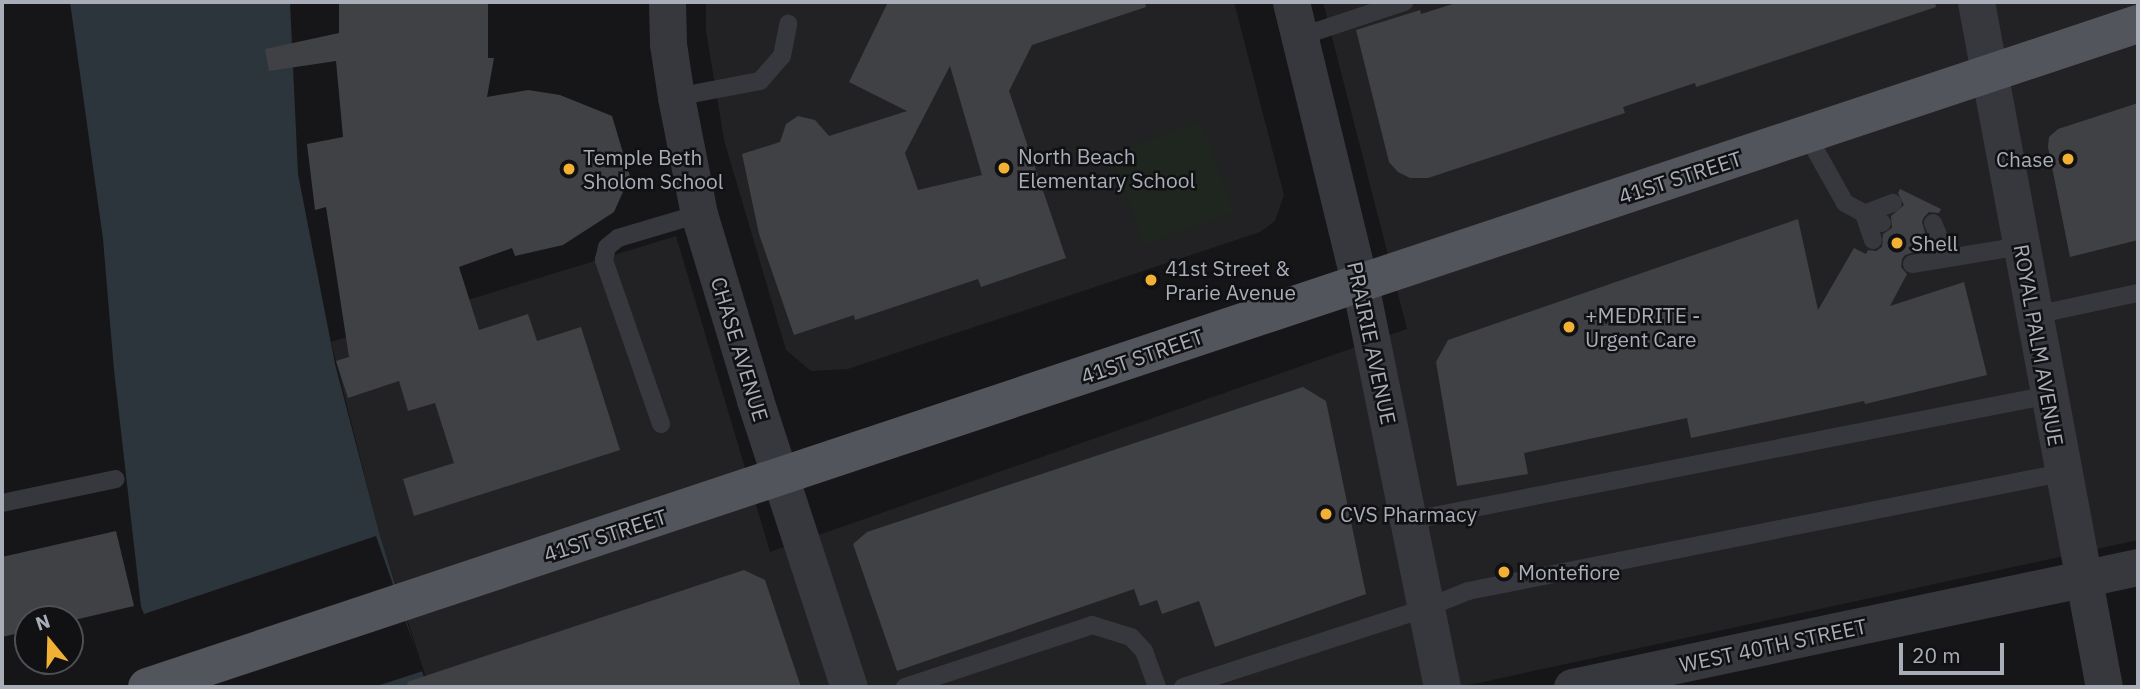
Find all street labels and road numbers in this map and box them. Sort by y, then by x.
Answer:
street label: 41ST STREET [1615,145,1745,209]
street label: ROYAL PALM AVENUE [2009,242,2069,448]
street label: PRAIRIE AVENUE [1342,259,1402,427]
street label: CHASE AVENUE [706,274,774,424]
street label: 41ST STREET [1077,323,1207,389]
street label: 41ST STREET [540,503,670,567]
street label: WEST 40TH STREET [1677,613,1869,677]

